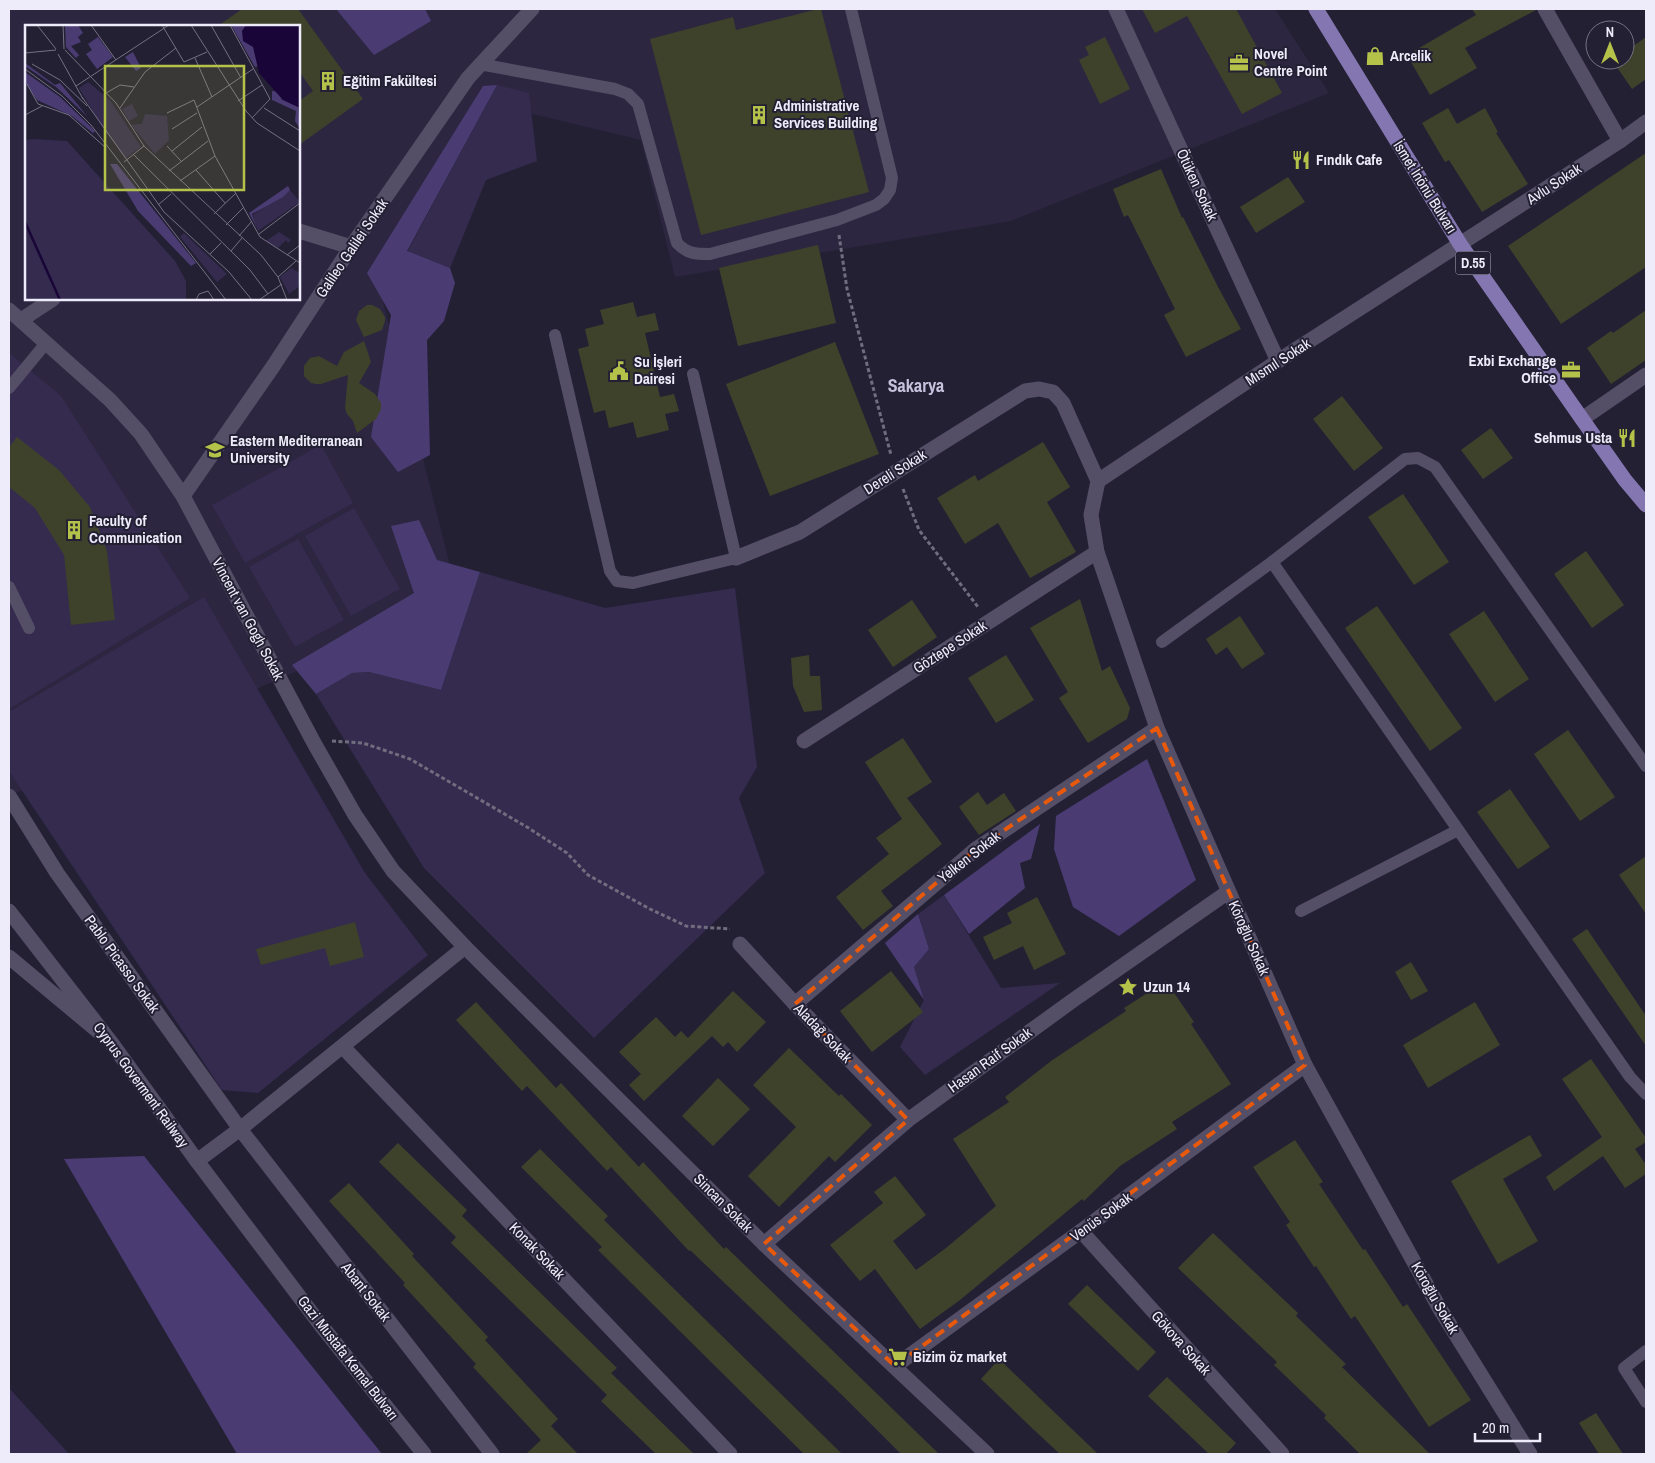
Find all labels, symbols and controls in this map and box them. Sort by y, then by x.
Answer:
north arrow [1585,20,1635,70]
text: N [1606,23,1614,41]
inset map [25,25,300,300]
place label: Novel Centre Point [1254,43,1327,81]
shop icon: Arcelik [1364,45,1386,67]
place label: Arcelik [1390,45,1431,66]
office icon: Novel Centre Point [1228,52,1250,74]
building icon: Eğitim Fakültesi [317,70,339,92]
place label: Eğitim Fakültesi [343,70,437,91]
place label: Administrative Services Building [774,95,878,133]
building icon: Administrative Services Building [748,104,770,126]
street label: İsmet İnönü Bulvarı [1388,136,1462,237]
street label: Ötüken Sokak [1172,145,1224,225]
restaurant icon: Fındık Cafe [1290,149,1312,171]
place label: Fındık Cafe [1316,149,1382,170]
street label: Avlu Sokak [1521,158,1586,210]
street label: Galileo Galilei Sokak [311,193,393,301]
road number: D.55 [1456,252,1490,274]
street label: Mısmıl Sokak [1241,332,1315,390]
place label: Exbi Exchange Office [1468,350,1556,388]
place label: Su İşleri Dairesi [634,351,682,389]
office icon: Exbi Exchange Office [1560,359,1582,381]
public building icon: Su İşleri Dairesi [608,360,630,382]
district label: Sakarya [888,373,945,398]
place label: Sehmus Usta [1534,427,1612,448]
restaurant icon: Sehmus Usta [1616,427,1638,449]
place label: Eastern Mediterranean University [230,430,363,468]
school or university icon: Eastern Mediterranean University [204,439,226,461]
street label: Dereli Sokak [859,444,931,499]
place label: Faculty of Communication [89,510,182,548]
building icon: Faculty of Communication [63,519,85,541]
street label: Vincent van Gogh Sokak [207,554,290,684]
street label: Göztepe Sokak [909,614,991,678]
street label: Yelken Sokak [933,825,1005,888]
street label: Köroğlu Sokak [1224,897,1276,979]
street label: Pablo Picasso Sokak [80,911,166,1018]
place icon: Uzun 14 [1117,976,1139,998]
place label: Uzun 14 [1143,976,1190,997]
street label: Aladağ Sokak [789,997,858,1068]
street label: Cyprus Goverment Railway [89,1018,195,1152]
street label: Hasan Raif Sokak [943,1021,1037,1097]
street label: Sincan Sokak [689,1168,758,1238]
street label: Venüs Sokak [1065,1187,1137,1246]
street label: Konak Sokak [505,1217,571,1285]
street label: Abant Sokak [336,1257,397,1326]
street label: Köroğlu Sokak [1406,1258,1465,1338]
street label: Gazi Mustafa Kemal Bulvarı [293,1291,404,1424]
street label: Gökova Sokak [1147,1306,1217,1380]
supermarket icon: Bizim öz market [887,1346,909,1368]
place label: Bizim öz market [913,1346,1007,1367]
scale bar [1475,1410,1540,1442]
text: 20 m [1482,1417,1509,1438]

